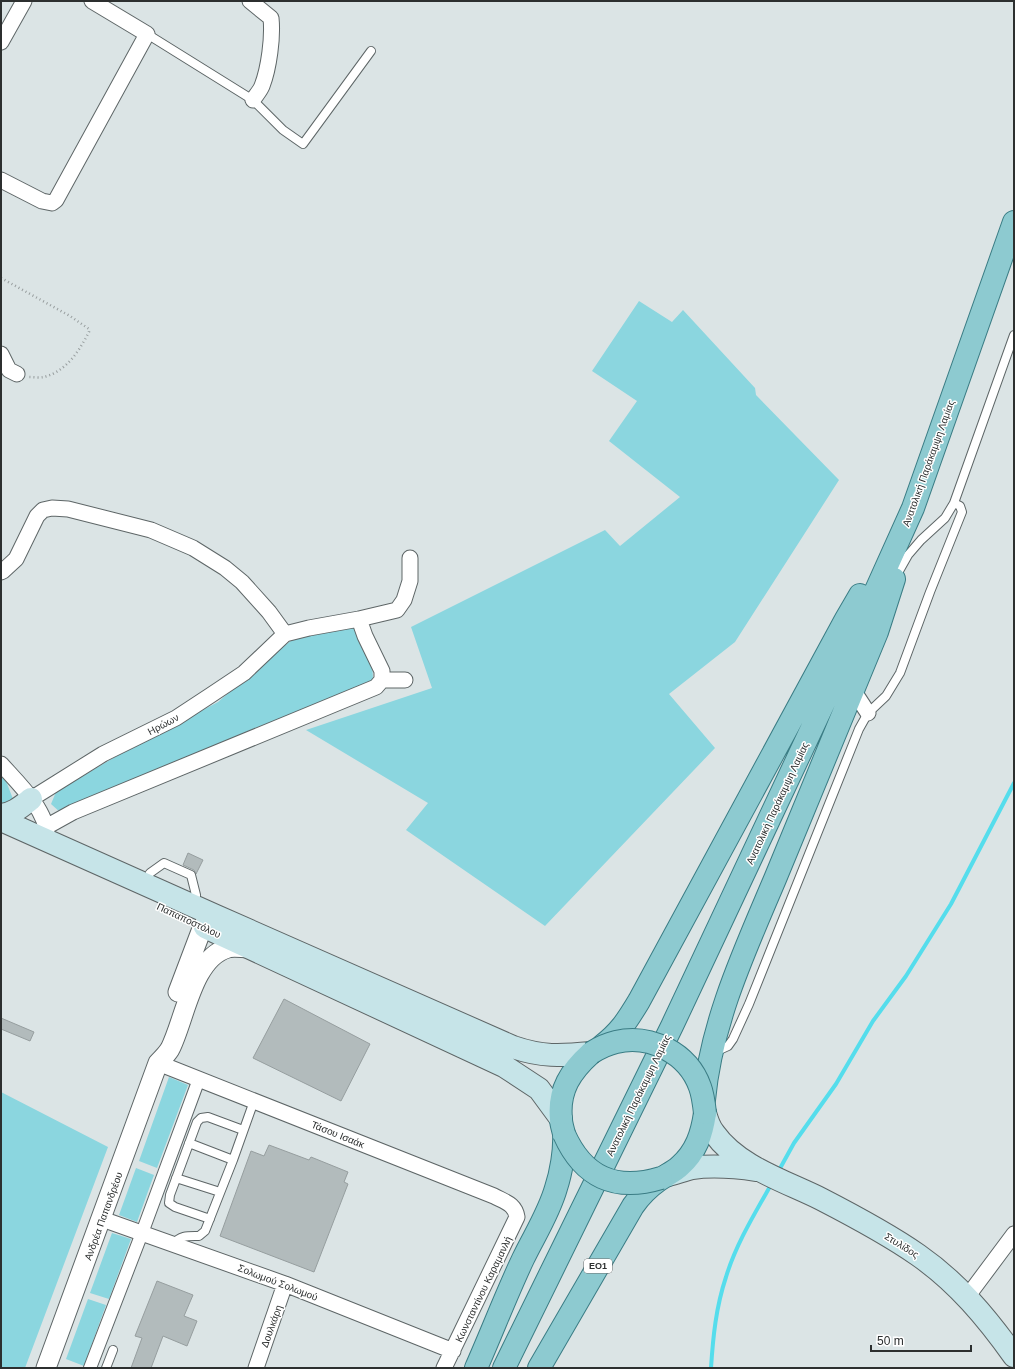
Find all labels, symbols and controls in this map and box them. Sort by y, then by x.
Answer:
street label: Ανατολική Παράκαμψη Λαμίας [900,398,957,528]
street label: Ηρώων [146,712,181,737]
street label: Ανατολική Παράκαμψη Λαμίας [744,740,811,866]
street label: Παπαποστόλου [155,901,222,940]
street label: Ανατολική Παράκαμψη Λαμίας [604,1032,673,1158]
street label: Τάσου Ισαάκ [310,1119,367,1150]
street label: Ανδρέα Παπανδρέου [82,1171,125,1262]
street label: Στυλίδος [883,1231,921,1260]
street label: Κωνσταντίνου Καραμανλή [453,1235,514,1344]
road number: ΕΟ1 [584,1259,612,1273]
street label: Σολωμού Σολωμού [236,1262,319,1303]
street label: Δουλκάρη [259,1303,284,1349]
scale bar [871,1327,971,1353]
text: 50 m [877,1334,904,1348]

